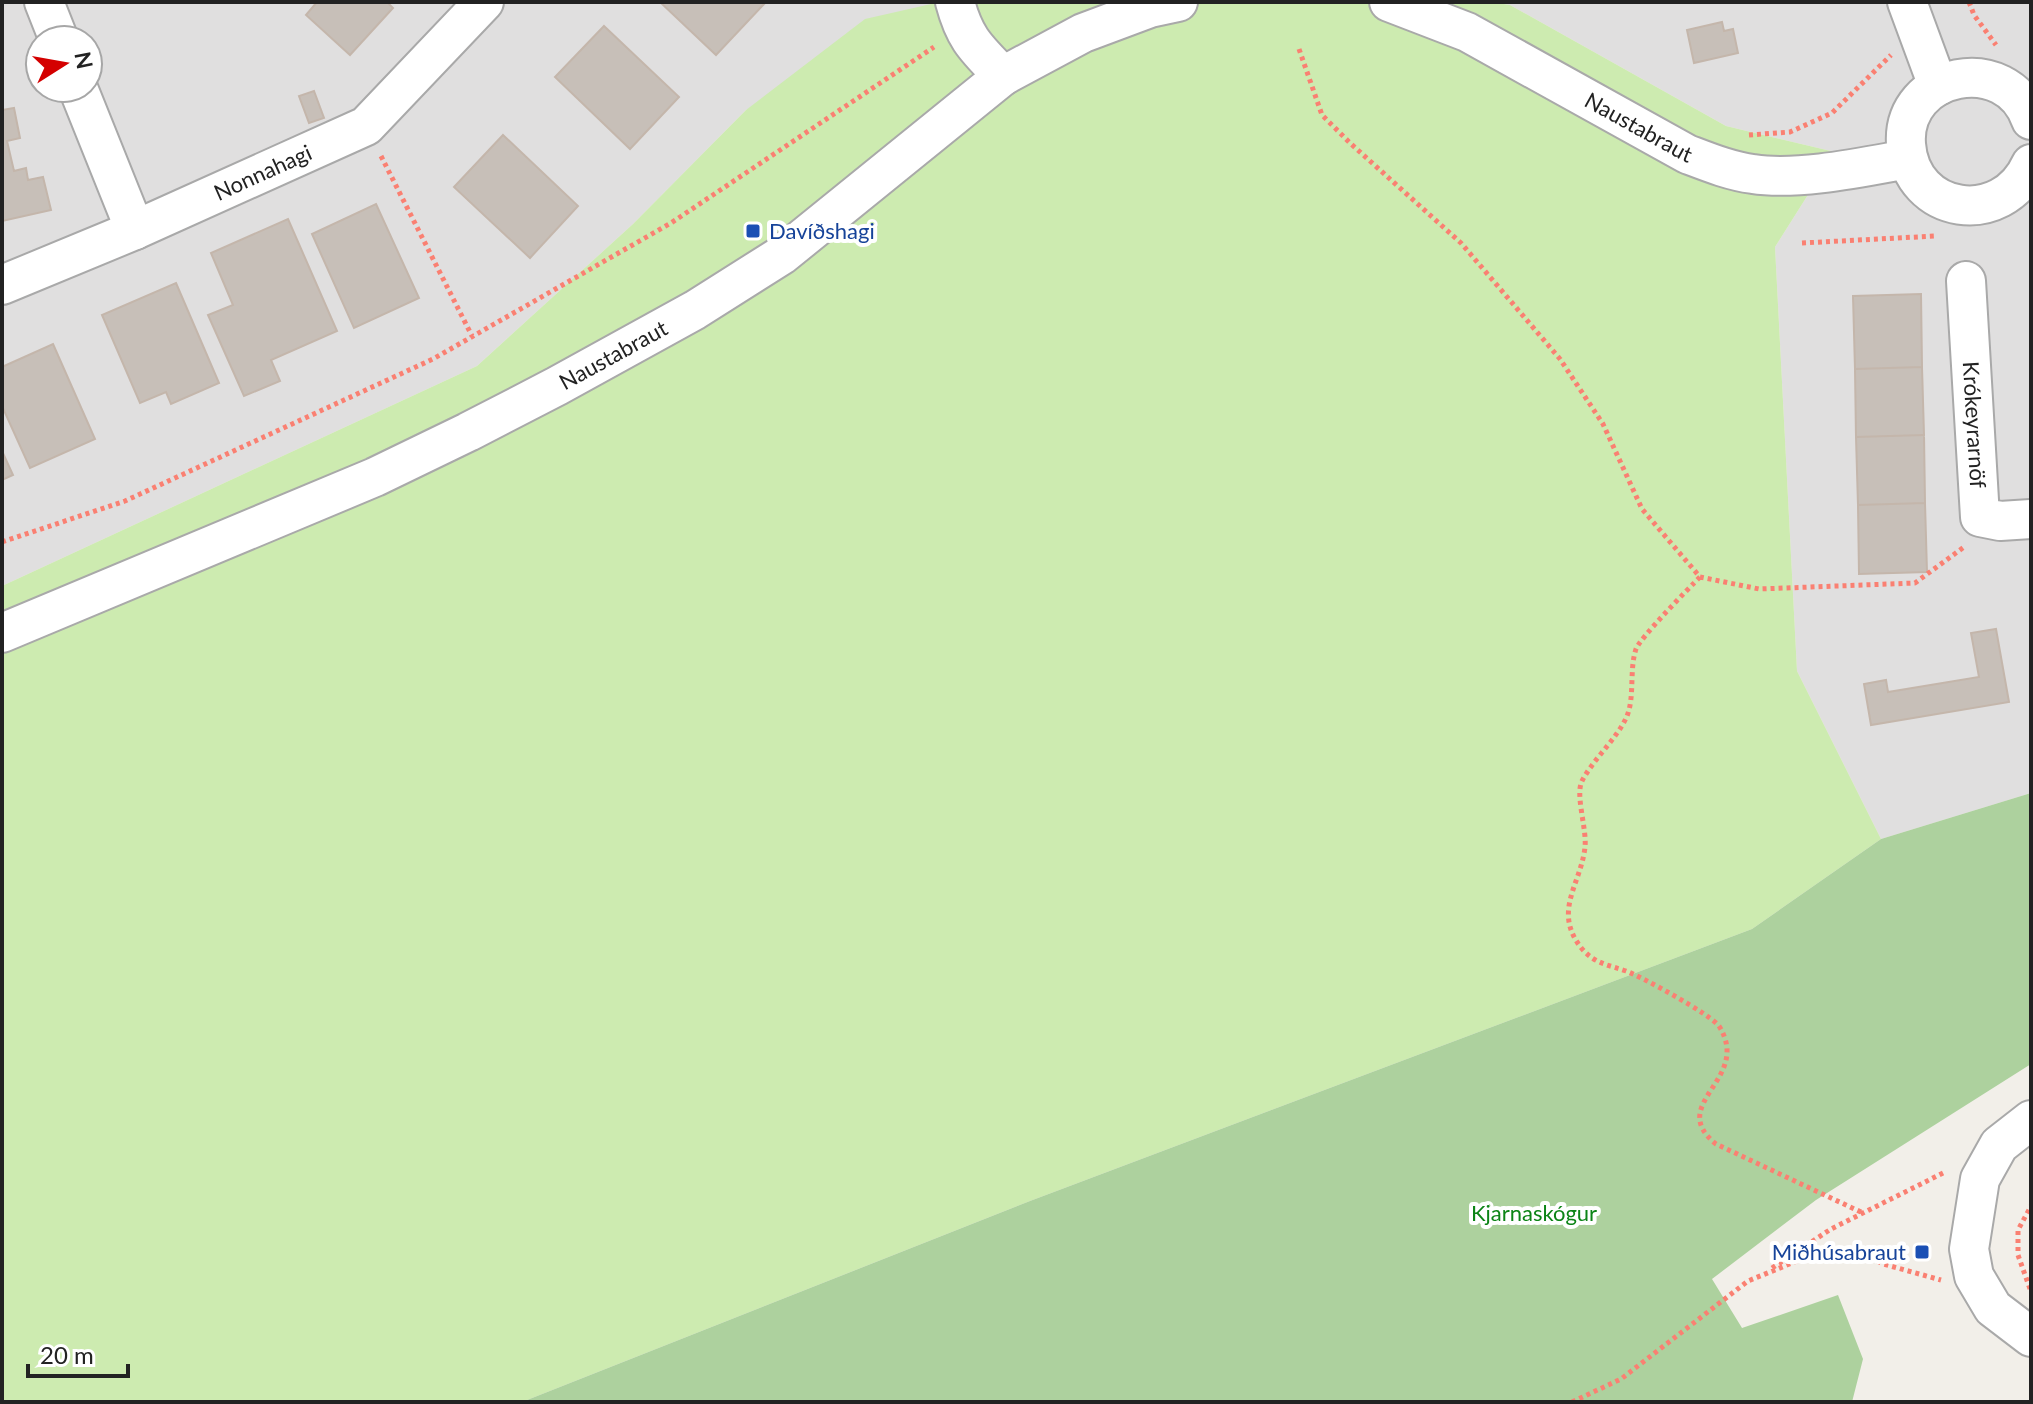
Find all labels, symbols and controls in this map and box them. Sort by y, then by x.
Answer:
north arrow [24,24,104,104]
text: N [69,49,99,71]
street label: Naustabraut [1580,86,1696,168]
street label: Nonnahagi [209,138,316,206]
place label: Davíðshagi [769,217,875,244]
marker: Davíðshagi [744,222,762,240]
street label: Naustabraut [554,314,672,395]
street label: Krókeyrarnöf [1958,361,1992,489]
park label: Kjarnaskógur [1471,1199,1597,1226]
place label: Miðhúsabraut [1772,1238,1906,1265]
marker: Miðhúsabraut [1913,1243,1931,1261]
scale bar [28,1328,128,1378]
text: 20 m [40,1340,94,1369]

